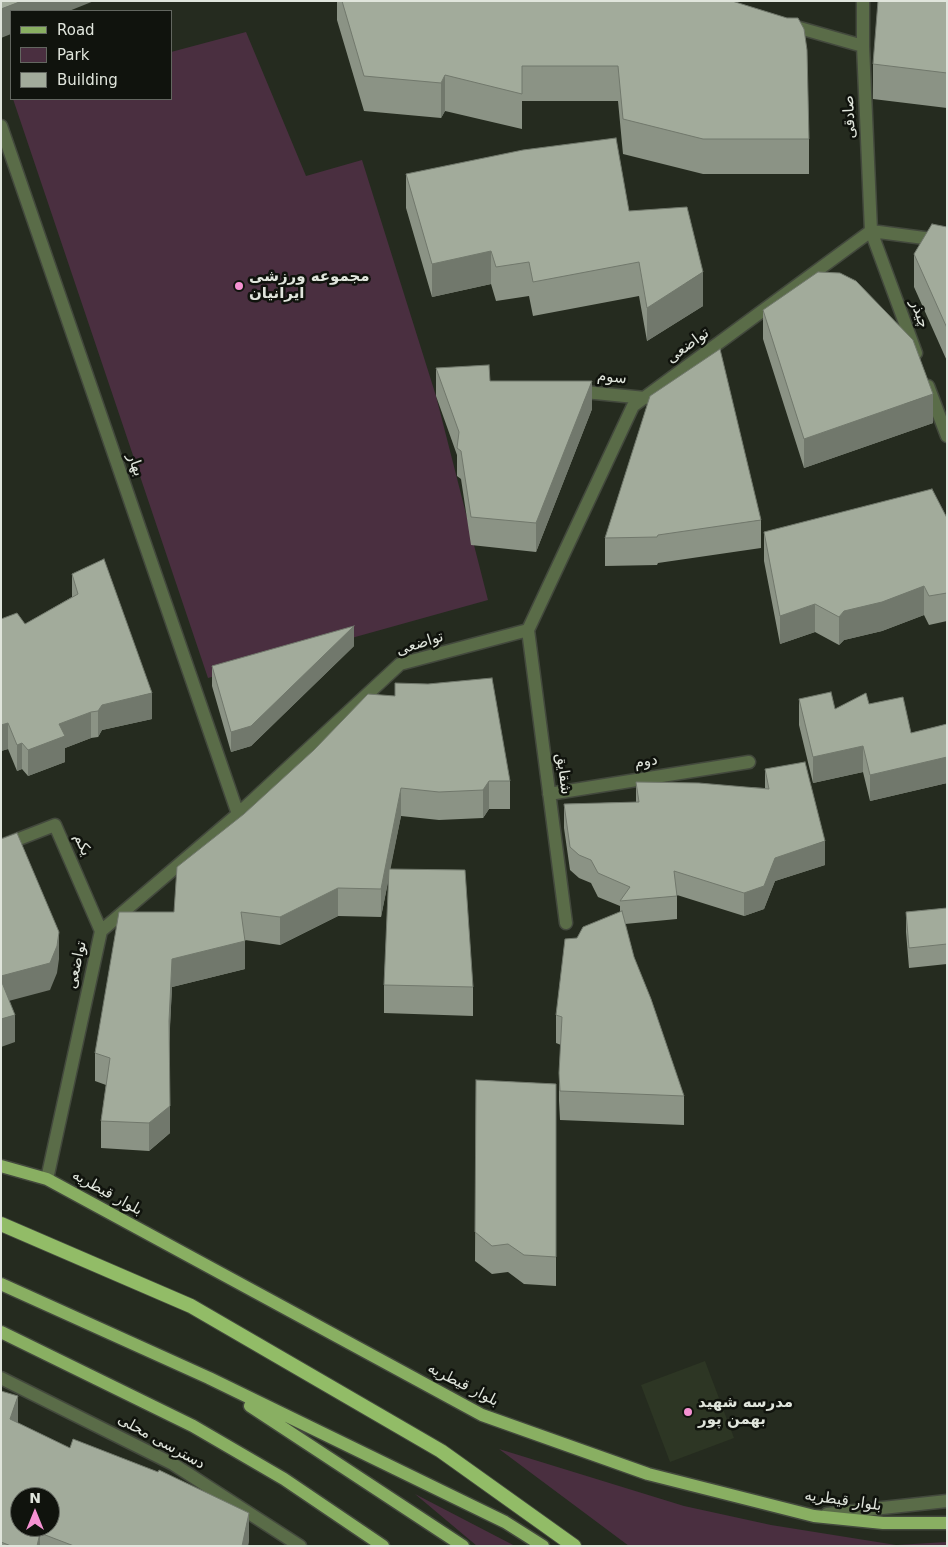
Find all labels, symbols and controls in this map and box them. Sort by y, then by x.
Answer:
legend [10,10,172,100]
text: Road [57,21,95,39]
text: Park [57,46,89,64]
text: Building [57,71,118,89]
street label: صادقی [840,95,860,139]
place label: مجموعه ورزشی ایرانیان [249,268,370,303]
marker: مجموعه ورزشی ایرانیان [233,280,245,292]
street label: چیذر [906,297,932,331]
street label: تواضعی [663,324,713,368]
street label: سوم [596,368,628,388]
street label: بهار [123,451,147,479]
street label: تواضعی [394,628,446,660]
street label: دوم [633,751,659,773]
street label: شقایق [552,752,574,796]
street label: یکم [69,831,95,859]
street label: تواضعی [63,939,91,991]
street label: بلوار قیطریه [69,1166,145,1220]
street label: بلوار قیطریه [424,1359,502,1411]
place label: مدرسه شهید بهمن پور [698,1394,793,1429]
marker: مدرسه شهید بهمن پور [682,1406,694,1418]
street label: دسترسی محلی [114,1411,208,1473]
north arrow [10,1487,60,1537]
street label: بلوار قیطریه [803,1487,883,1515]
text: N [29,1490,41,1506]

